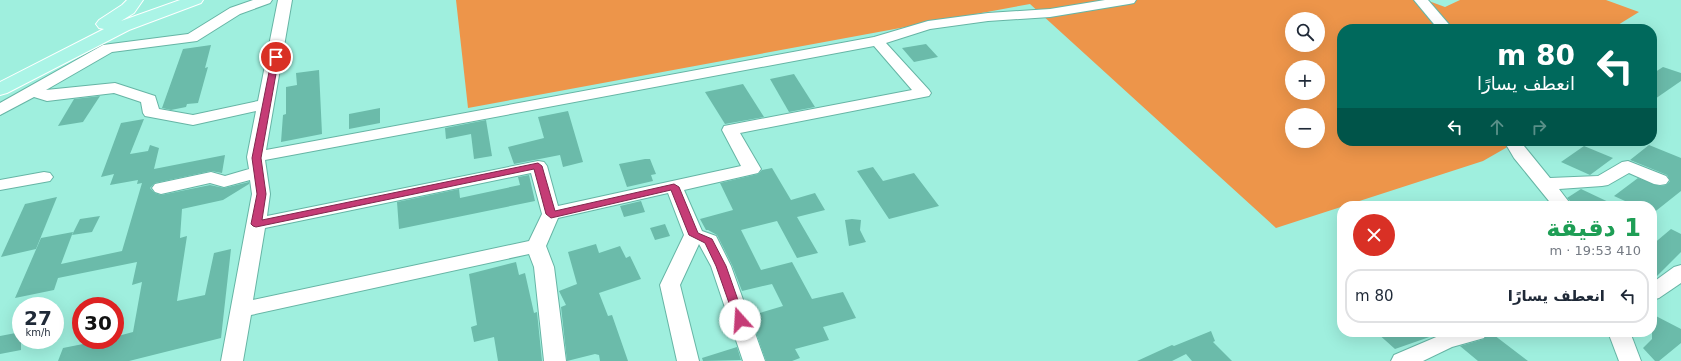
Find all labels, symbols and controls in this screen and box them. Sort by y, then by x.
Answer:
map controls [1285,12,1325,148]
button: search [1285,12,1325,52]
text: 80 m [1497,39,1575,72]
pin [259,40,293,74]
icon: left [1589,40,1641,92]
icon: arrive [265,46,287,68]
button: + [1285,60,1325,100]
text: انعطف يسارًا [1477,73,1575,94]
button: − [1285,108,1325,148]
icon: left [1444,116,1466,138]
icon: ahead [1486,116,1508,138]
icon: right [1528,116,1550,138]
button: close [1353,214,1395,256]
text: 1 دقيقة [1546,214,1641,242]
text: 410 m · 19:53 [1550,243,1641,258]
icon: left [1617,285,1639,307]
text: 80 m [1355,287,1394,305]
text: انعطف يسارًا [1508,287,1605,305]
speed limit sign: 30 [72,297,124,349]
position arrow [719,299,761,341]
text: 27 [24,306,52,330]
text: km/h [25,327,51,338]

